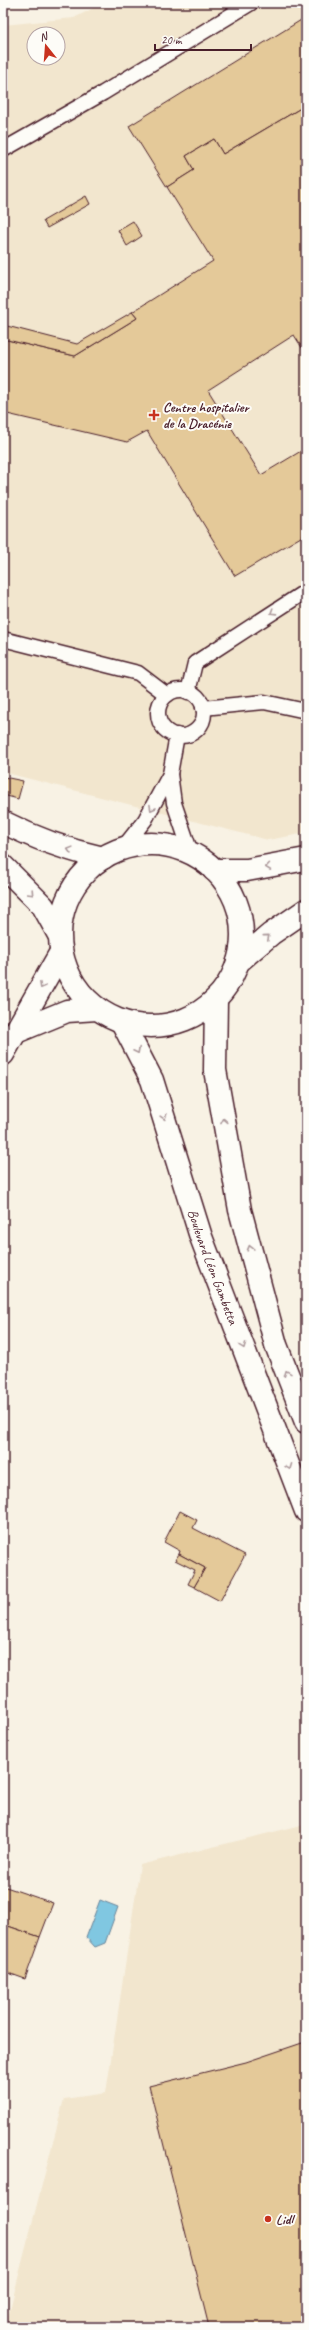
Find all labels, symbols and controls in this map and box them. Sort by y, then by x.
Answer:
north arrow [26,26,66,66]
scale bar [155,26,251,52]
text: N [38,28,50,44]
text: 20 m [161,32,183,48]
place label: Centre hospitalier de la Dracénie [163,399,250,432]
marker: Centre hospitalier de la Dracénie [148,409,160,421]
one-way arrow [270,607,277,614]
one-way arrow [149,804,156,811]
one-way arrow [67,847,73,855]
one-way arrow [265,862,271,871]
one-way arrow [26,888,34,896]
one-way arrow [263,934,270,941]
one-way arrow [40,982,47,989]
one-way arrow [132,1046,140,1054]
one-way arrow [159,1113,168,1120]
one-way arrow [220,1118,229,1124]
street label: Boulevard Léon Gambetta [184,1207,242,1328]
one-way arrow [246,1245,255,1252]
one-way arrow [238,1342,246,1349]
one-way arrow [284,1370,292,1377]
one-way arrow [284,1464,292,1471]
place label: Lidl [276,2211,295,2228]
marker: Lidl [263,2214,273,2224]

